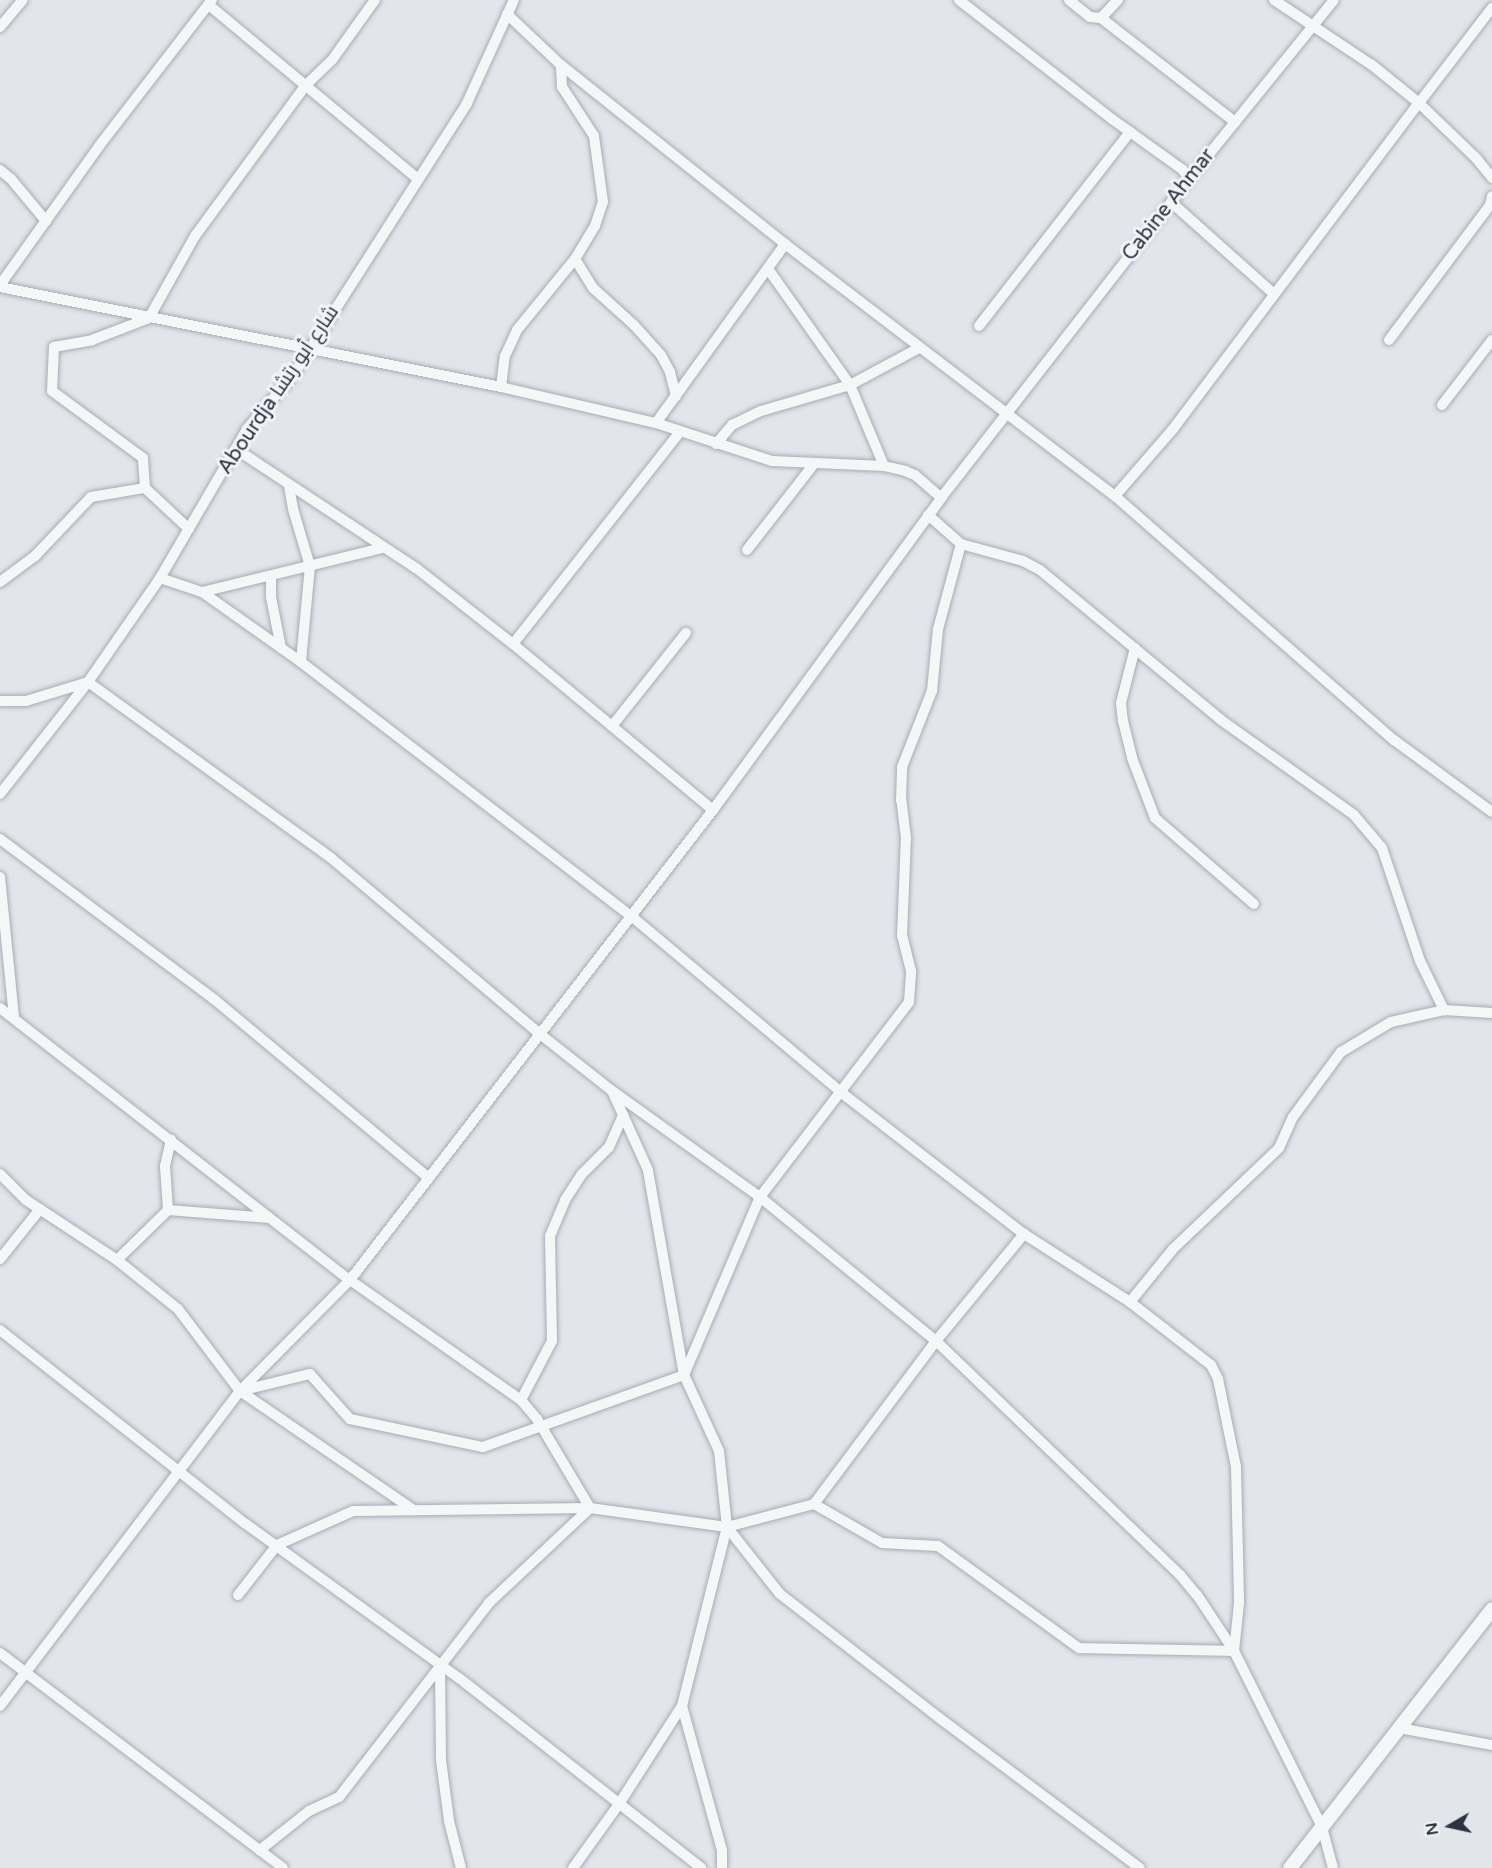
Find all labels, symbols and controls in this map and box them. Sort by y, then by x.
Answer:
street label: Cabine Ahmar [1118,144,1220,266]
street label: Abourdja شارع أبو رتشا [214,301,344,479]
north arrow [1420,1796,1480,1856]
text: N [1421,1821,1443,1837]

